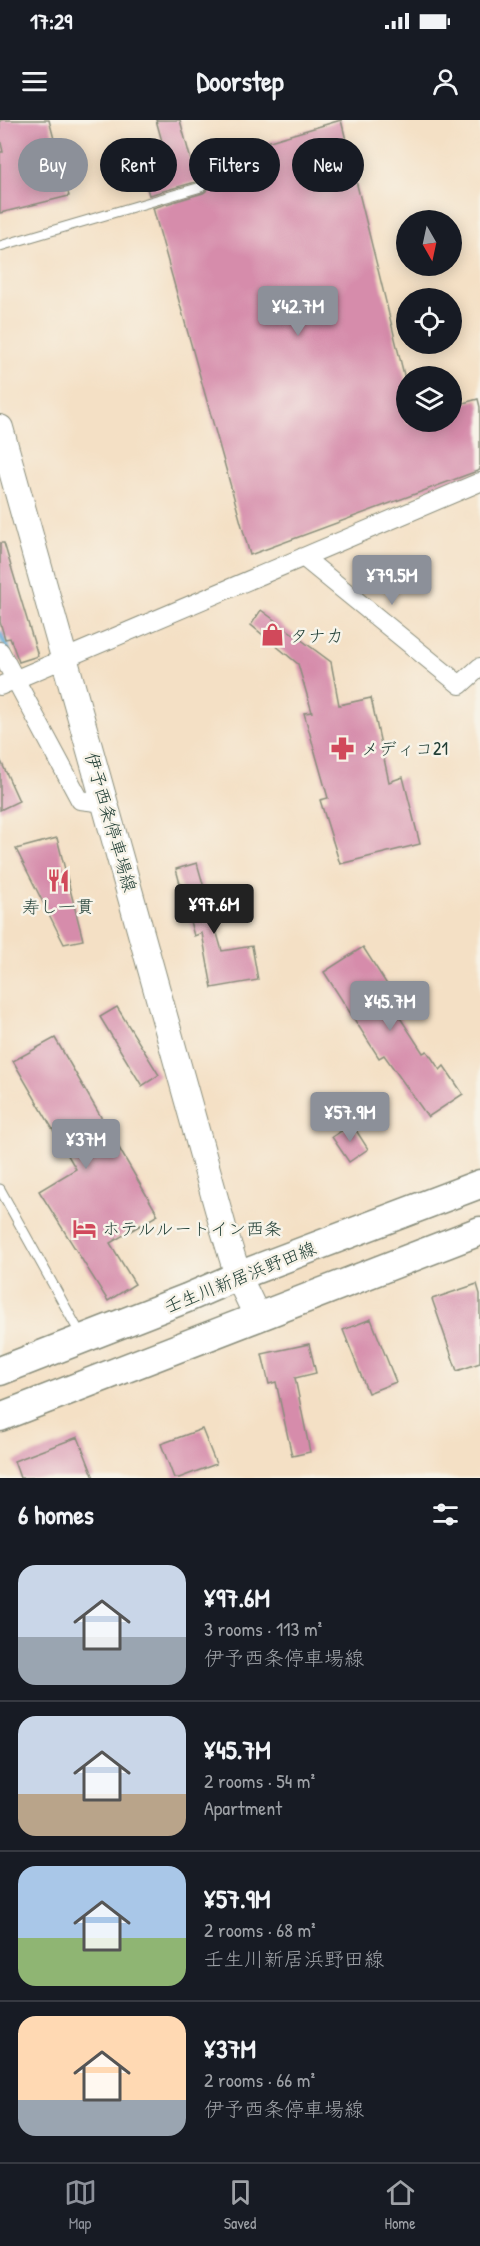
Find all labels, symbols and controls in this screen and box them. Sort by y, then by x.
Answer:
text: 17:29 [30,6,72,36]
text: Doorstep [197,63,283,99]
icon: menu [18,65,51,98]
icon: person [429,65,462,98]
chip: Buy [18,138,88,192]
chip: Rent [100,138,177,192]
chip: Filters [189,138,280,192]
chip: New [292,138,364,192]
north arrow [396,210,462,276]
map controls [396,210,462,432]
pin: ¥42.7M [249,286,347,337]
button: locate [396,288,462,354]
text: ¥42.7M [272,292,324,319]
button: layers [396,366,462,432]
pin: ¥79.5M [343,555,441,606]
text: ¥79.5M [366,561,418,588]
shop icon: タナカ [259,622,285,648]
place label: タナカ [290,623,344,648]
pharmacy icon: メディコ21 [330,735,356,761]
place label: メディコ21 [361,736,448,761]
street label: 伊予西条停車場線 [79,749,143,895]
restaurant icon: 寿し一貫 [45,867,71,893]
pin: ¥97.6M [165,884,263,935]
text: ¥97.6M [189,890,239,917]
place label: 寿し一貫 [22,894,94,919]
pin: ¥45.7M [341,981,439,1032]
text: ¥45.7M [364,987,416,1014]
pin: ¥57.9M [301,1092,399,1143]
text: ¥57.9M [324,1098,376,1125]
pin: ¥37M [50,1119,122,1170]
text: ¥37M [66,1125,106,1152]
hotel icon: ホテルルートイン西条 [71,1215,97,1241]
place label: ホテルルートイン西条 [102,1216,282,1241]
street label: 壬生川新居浜野田線 [160,1235,320,1319]
text: 6 homes [18,1497,94,1532]
icon: filters [429,1498,462,1531]
text: ¥97.6M [204,1580,270,1615]
icon: home [66,1589,138,1661]
text: 3 rooms · 113 m² [204,1615,322,1642]
text: 伊予西条停車場線 [204,1644,364,1671]
text: ¥45.7M [204,1732,271,1767]
icon: home [66,1740,138,1812]
text: 2 rooms · 54 m² [204,1767,315,1794]
text: Apartment [204,1794,282,1821]
text: ¥57.9M [204,1881,271,1916]
icon: home [66,1890,138,1962]
text: 2 rooms · 68 m² [204,1916,316,1943]
text: 壬生川新居浜野田線 [204,1945,384,1972]
text: ¥37M [204,2031,256,2066]
icon: home [66,2040,138,2112]
text: 2 rooms · 66 m² [204,2066,315,2093]
text: 伊予西条停車場線 [204,2095,364,2122]
tab: Map [64,2176,97,2234]
tab: Saved [224,2176,257,2234]
tab: Home [384,2176,417,2234]

